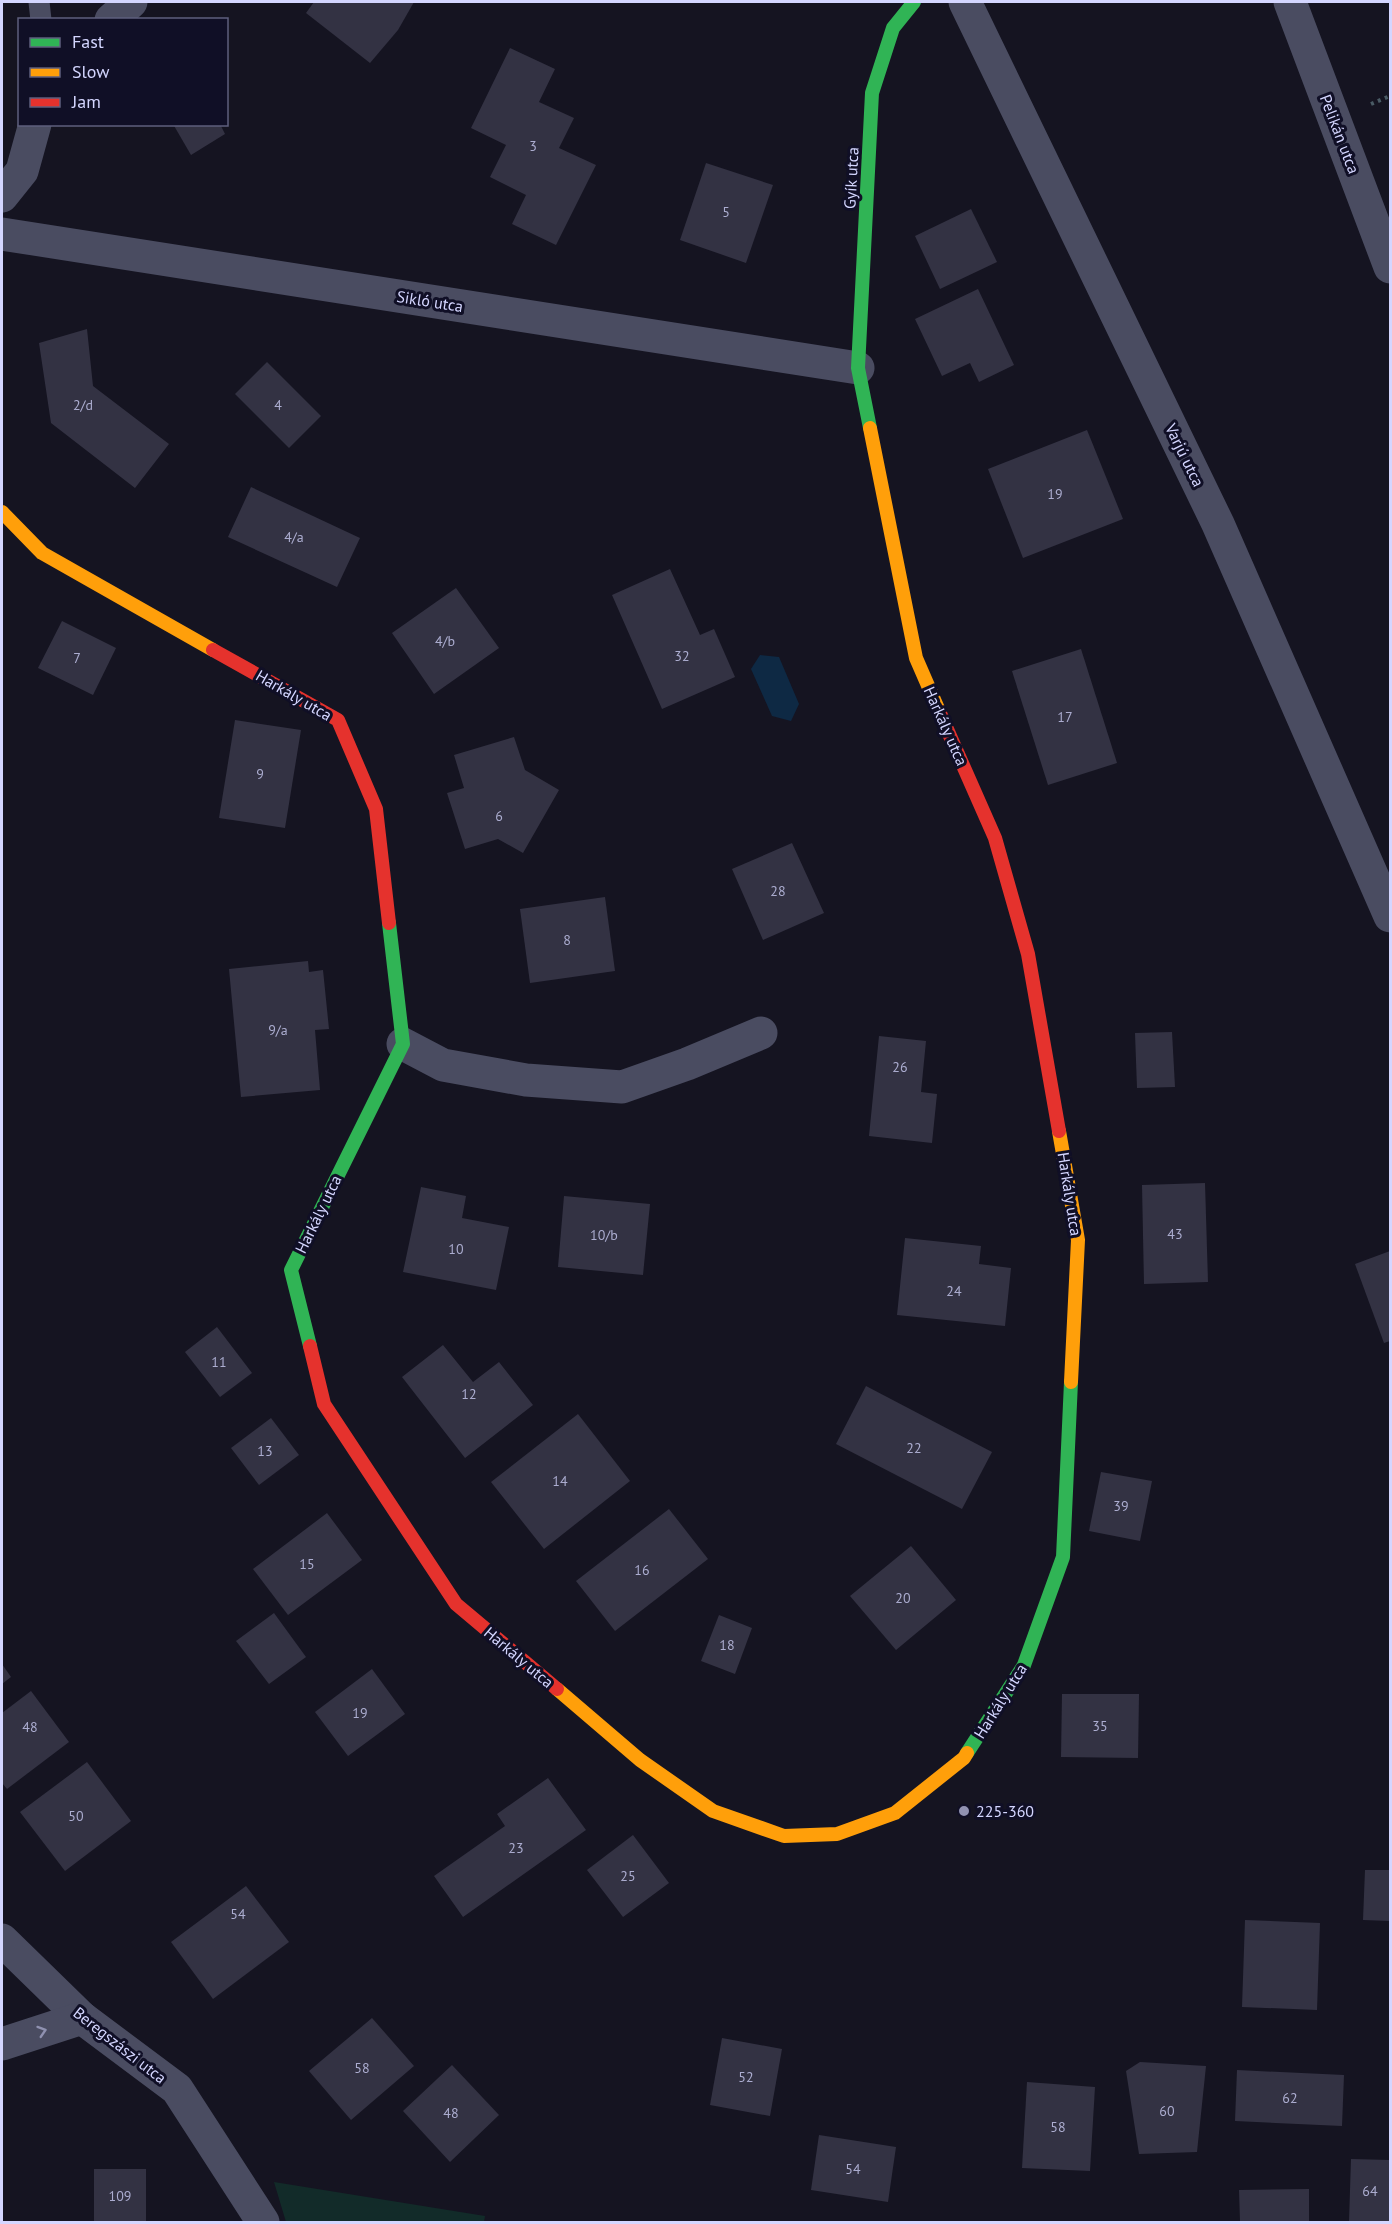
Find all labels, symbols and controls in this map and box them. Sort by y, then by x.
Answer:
legend [18,18,228,126]
text: Fast [72,30,104,53]
text: Slow [72,60,110,83]
text: Jam [71,90,101,113]
street label: Pelikán utca [1316,92,1364,176]
house number: 3 [529,137,537,155]
street label: Gyík utca [839,147,863,209]
house number: 5 [722,203,730,221]
street label: Sikló utca [395,286,465,316]
house number: 2/d [73,396,93,414]
house number: 4 [274,396,282,414]
street label: Varjú utca [1161,419,1209,490]
house number: 19 [1047,485,1063,503]
house number: 4/a [284,528,304,546]
house number: 4/b [435,632,455,650]
house number: 32 [674,647,690,665]
house number: 7 [73,649,81,667]
street label: Harkály utca [252,665,336,725]
street label: Harkály utca [920,683,972,769]
house number: 17 [1057,708,1073,726]
house number: 9 [256,765,264,783]
house number: 6 [495,807,503,825]
house number: 28 [770,882,786,900]
house number: 8 [563,931,571,949]
house number: 9/a [268,1021,288,1039]
house number: 26 [892,1058,908,1076]
street label: Harkály utca [1054,1151,1086,1237]
street label: Harkály utca [290,1172,346,1256]
house number: 43 [1167,1225,1183,1243]
house number: 10/b [590,1226,618,1244]
house number: 10 [448,1240,464,1258]
house number: 24 [946,1282,962,1300]
house number: 11 [211,1353,227,1371]
house number: 12 [461,1385,477,1403]
house number: 22 [906,1439,922,1457]
house number: 13 [257,1442,273,1460]
house number: 14 [552,1472,568,1490]
house number: 39 [1113,1497,1129,1515]
house number: 15 [299,1555,315,1573]
house number: 16 [634,1561,650,1579]
house number: 20 [895,1589,911,1607]
street label: Harkály utca [480,1622,558,1692]
house number: 18 [719,1636,735,1654]
street label: Harkály utca [969,1660,1031,1742]
house number: 19 [352,1704,368,1722]
house number: 35 [1092,1717,1108,1735]
house number: 48 [22,1718,38,1736]
place label: 225-360 [976,1801,1034,1821]
marker: 225-360 [957,1804,971,1818]
house number: 50 [68,1807,84,1825]
house number: 23 [508,1839,524,1857]
house number: 25 [620,1867,636,1885]
house number: 54 [230,1905,246,1923]
street label: Beregszászi utca [69,2002,171,2088]
one-way arrow [36,2026,47,2038]
house number: 58 [354,2059,370,2077]
house number: 52 [738,2068,754,2086]
house number: 62 [1282,2089,1298,2107]
house number: 60 [1159,2102,1175,2120]
house number: 48 [443,2104,459,2122]
house number: 58 [1050,2118,1066,2136]
house number: 54 [845,2160,861,2178]
house number: 64 [1362,2182,1378,2200]
house number: 109 [109,2187,131,2205]

